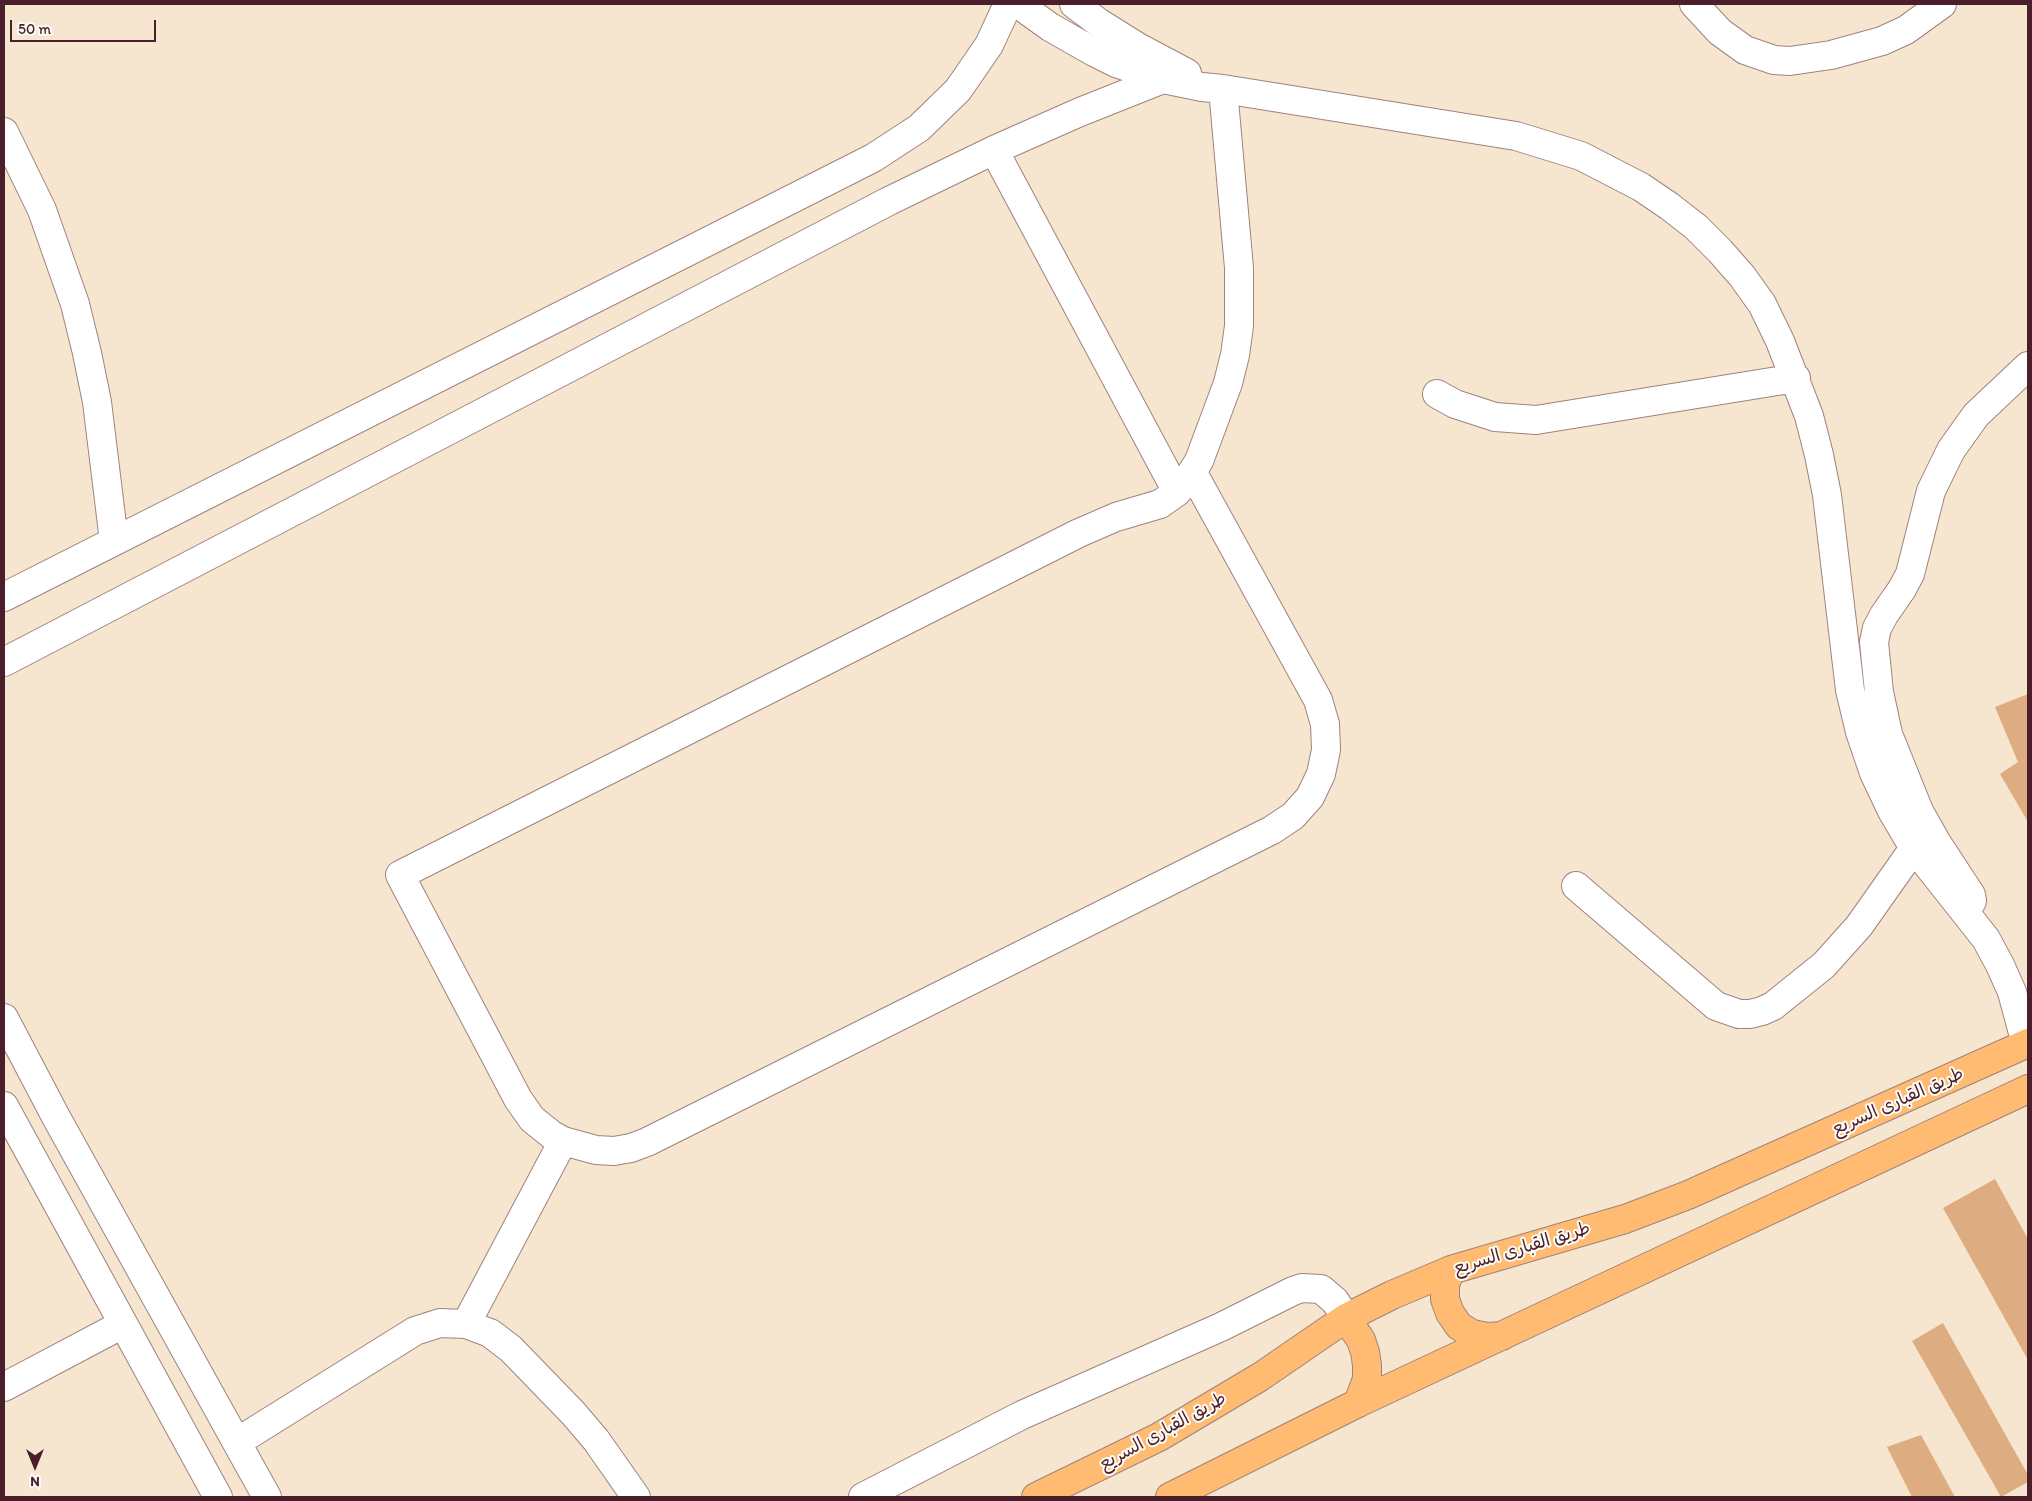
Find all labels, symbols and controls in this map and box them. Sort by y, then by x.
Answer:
scale bar [12,10,159,42]
text: 50 m [18,20,51,38]
street label: طريق القبارى السريع [1829,1063,1967,1141]
street label: طريق القبارى السريع [1451,1218,1593,1280]
street label: طريق القبارى السريع [1096,1388,1230,1476]
north arrow [10,1441,60,1491]
text: N [30,1473,40,1490]

